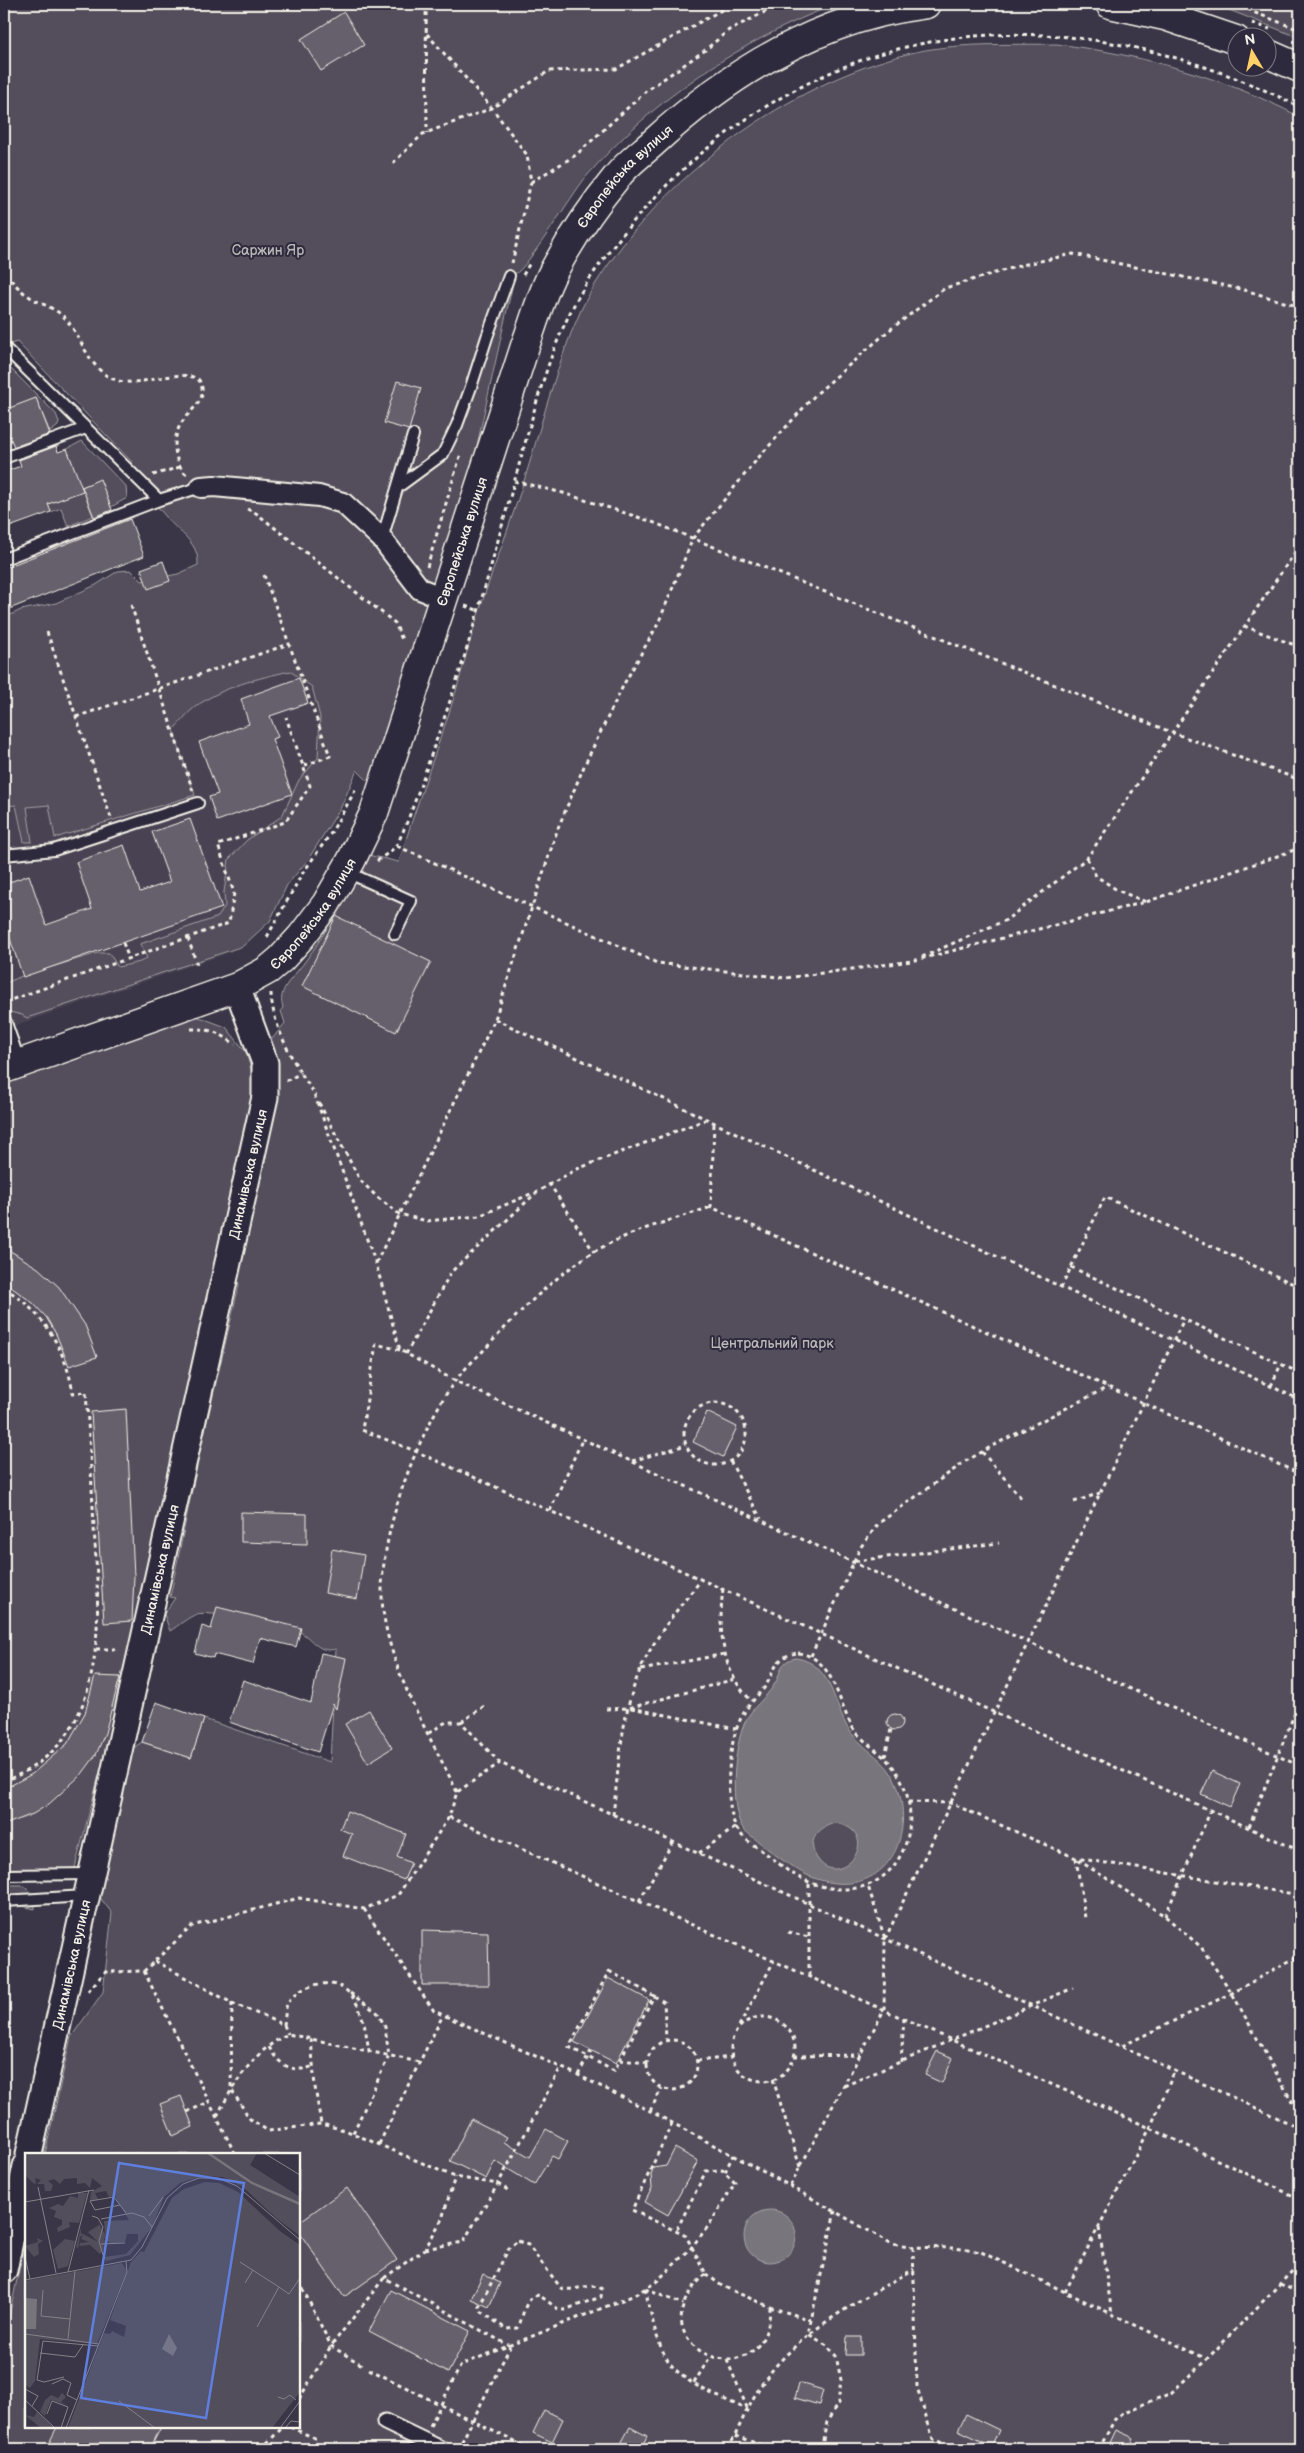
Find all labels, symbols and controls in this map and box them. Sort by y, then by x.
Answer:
north arrow [1226,28,1276,78]
text: N [1244,30,1257,49]
street label: Європейська вулиця [574,121,677,231]
park label: Саржин Яр [232,242,304,259]
street label: Європейська вулиця [433,475,491,608]
street label: Європейська вулиця [267,855,360,973]
street label: Динамівська вулиця [226,1107,271,1241]
park label: Центральний парк [710,1335,834,1352]
street label: Динамівська вулиця [137,1503,183,1636]
street label: Динамівська вулиця [49,1898,95,2031]
inset map [25,2153,300,2428]

